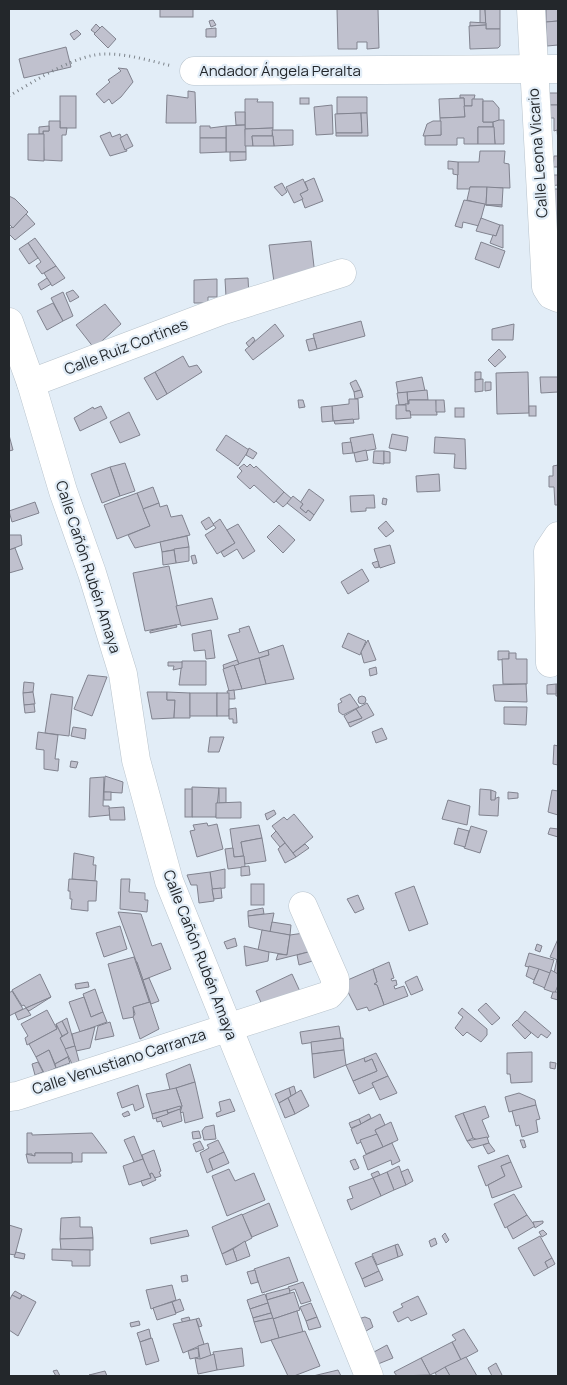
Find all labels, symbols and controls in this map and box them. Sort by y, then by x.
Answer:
street label: Andador Ángela Peralta [199,60,361,81]
street label: Calle Leona Vicario [522,87,553,219]
street label: Calle Ruiz Cortines [61,313,191,380]
street label: Calle Cañón Rubén Amaya [51,478,126,656]
street label: Calle Cañón Rubén Amaya [158,867,243,1043]
street label: Calle Venustiano Carranza [29,1024,208,1100]

